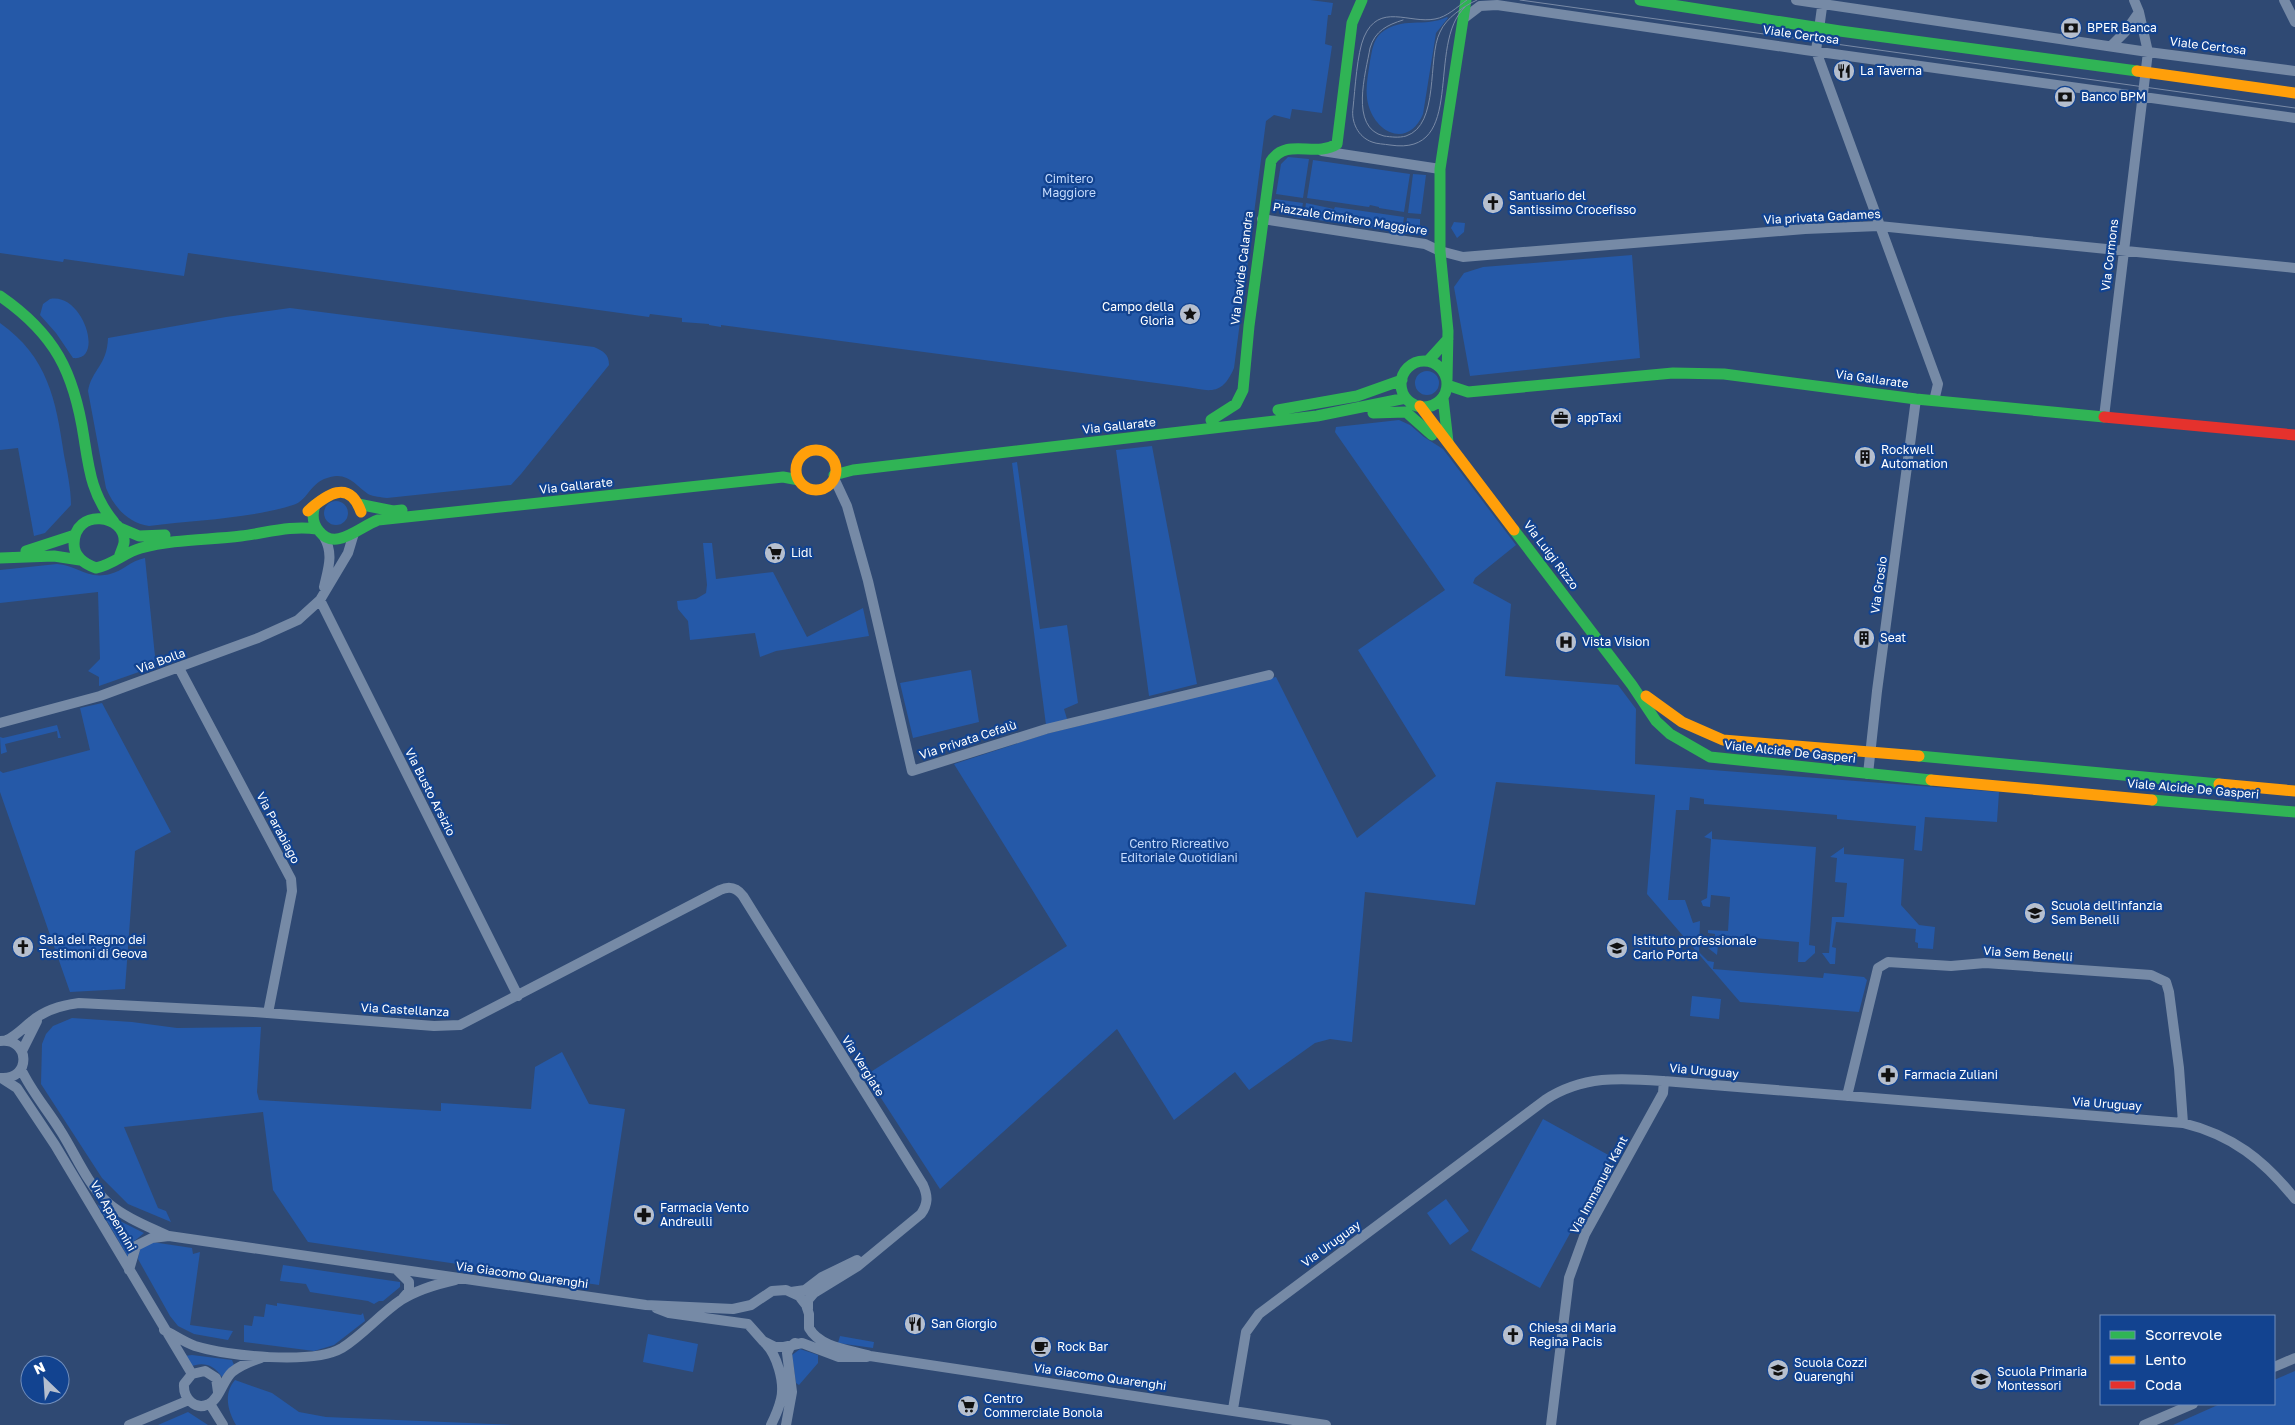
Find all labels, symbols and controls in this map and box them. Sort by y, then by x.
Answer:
bank icon: BPER Banca [2059,16,2083,40]
place label: BPER Banca [2087,20,2157,35]
street label: Viale Certosa [1762,22,1840,47]
street label: Viale Certosa [2169,33,2247,58]
restaurant icon: La Taverna [1832,59,1856,83]
place label: La Taverna [1860,63,1922,78]
bank icon: Banco BPM [2053,85,2077,109]
place label: Banco BPM [2081,89,2146,104]
park label: Cimitero Maggiore [1042,171,1096,200]
place label: Santuario del Santissimo Crocefisso [1509,188,1636,217]
church icon: Santuario del Santissimo Crocefisso [1481,191,1505,215]
street label: Piazzale Cimitero Maggiore [1272,199,1428,238]
street label: Via privata Gadames [1763,206,1881,227]
street label: Via Davide Calandra [1227,210,1256,326]
street label: Via Cormons [2098,218,2121,292]
place label: Campo della Gloria [1102,299,1174,328]
place icon: Campo della Gloria [1178,302,1202,326]
street label: Via Gallarate [1835,366,1910,391]
office icon: appTaxi [1549,406,1573,430]
place label: appTaxi [1577,410,1622,425]
street label: Via Gallarate [1082,414,1156,437]
place label: Rockwell Automation [1881,442,1948,471]
building icon: Rockwell Automation [1853,445,1877,469]
street label: Via Gallarate [539,474,613,497]
street label: Via Luigi Rizzo [1521,517,1582,592]
supermarket icon: Lidl [763,541,787,565]
place label: Lidl [791,545,812,560]
street label: Via Grosio [1867,555,1890,615]
building icon: Seat [1852,626,1876,650]
hospital icon: Vista Vision [1554,630,1578,654]
place label: Seat [1880,630,1906,645]
place label: Vista Vision [1582,634,1650,649]
street label: Via Bolla [134,645,187,676]
street label: Via Privata Cefalù [917,717,1018,762]
street label: Viale Alcide De Gasperi [1723,737,1857,766]
street label: Via Busto Arsizio [402,745,459,838]
street label: Viale Alcide De Gasperi [2126,775,2260,802]
street label: Via Parabiago [253,789,304,866]
park label: Centro Ricreativo Editoriale Quotidiani [1120,836,1238,865]
place label: Scuola dell'infanzia Sem Benelli [2051,898,2163,927]
school or university icon: Scuola dell'infanzia Sem Benelli [2023,901,2047,925]
place label: Sala del Regno dei Testimoni di Geova [39,932,147,961]
place label: Istituto professionale Carlo Porta [1633,933,1756,962]
church icon: Sala del Regno dei Testimoni di Geova [11,935,35,959]
school or university icon: Istituto professionale Carlo Porta [1605,936,1629,960]
street label: Via Sem Benelli [1983,943,2073,964]
street label: Via Castellanza [360,1000,450,1019]
street label: Via Vergiate [839,1033,888,1099]
street label: Via Uruguay [1669,1060,1740,1081]
pharmacy icon: Farmacia Zuliani [1876,1063,1900,1087]
place label: Farmacia Zuliani [1904,1067,1998,1082]
street label: Via Uruguay [2072,1094,2143,1113]
street label: Via Immanuel Kant [1567,1133,1631,1236]
street label: Via Appennini [87,1178,140,1254]
place label: Farmacia Vento Andreulli [660,1200,749,1229]
pharmacy icon: Farmacia Vento Andreulli [632,1203,656,1227]
street label: Via Uruguay [1298,1217,1364,1270]
street label: Via Giacomo Quarenghi [455,1258,589,1291]
restaurant icon: San Giorgio [903,1312,927,1336]
legend [2100,1315,2275,1405]
place label: San Giorgio [931,1316,997,1331]
place label: Chiesa di Maria Regina Pacis [1529,1320,1616,1349]
church icon: Chiesa di Maria Regina Pacis [1501,1323,1525,1347]
text: Scorrevole [2145,1325,2222,1343]
cafe icon: Rock Bar [1029,1335,1053,1359]
place label: Rock Bar [1057,1339,1108,1354]
text: Lento [2145,1350,2186,1368]
north arrow [20,1355,70,1405]
place label: Scuola Cozzi Quarenghi [1794,1355,1867,1384]
text: N [31,1358,48,1378]
school or university icon: Scuola Cozzi Quarenghi [1766,1358,1790,1382]
street label: Via Giacomo Quarenghi [1033,1360,1167,1393]
place label: Scuola Primaria Montessori [1997,1364,2087,1393]
school or university icon: Scuola Primaria Montessori [1969,1367,1993,1391]
text: Coda [2145,1375,2182,1393]
place label: Centro Commerciale Bonola [984,1391,1103,1420]
supermarket icon: Centro Commerciale Bonola [956,1394,980,1418]

